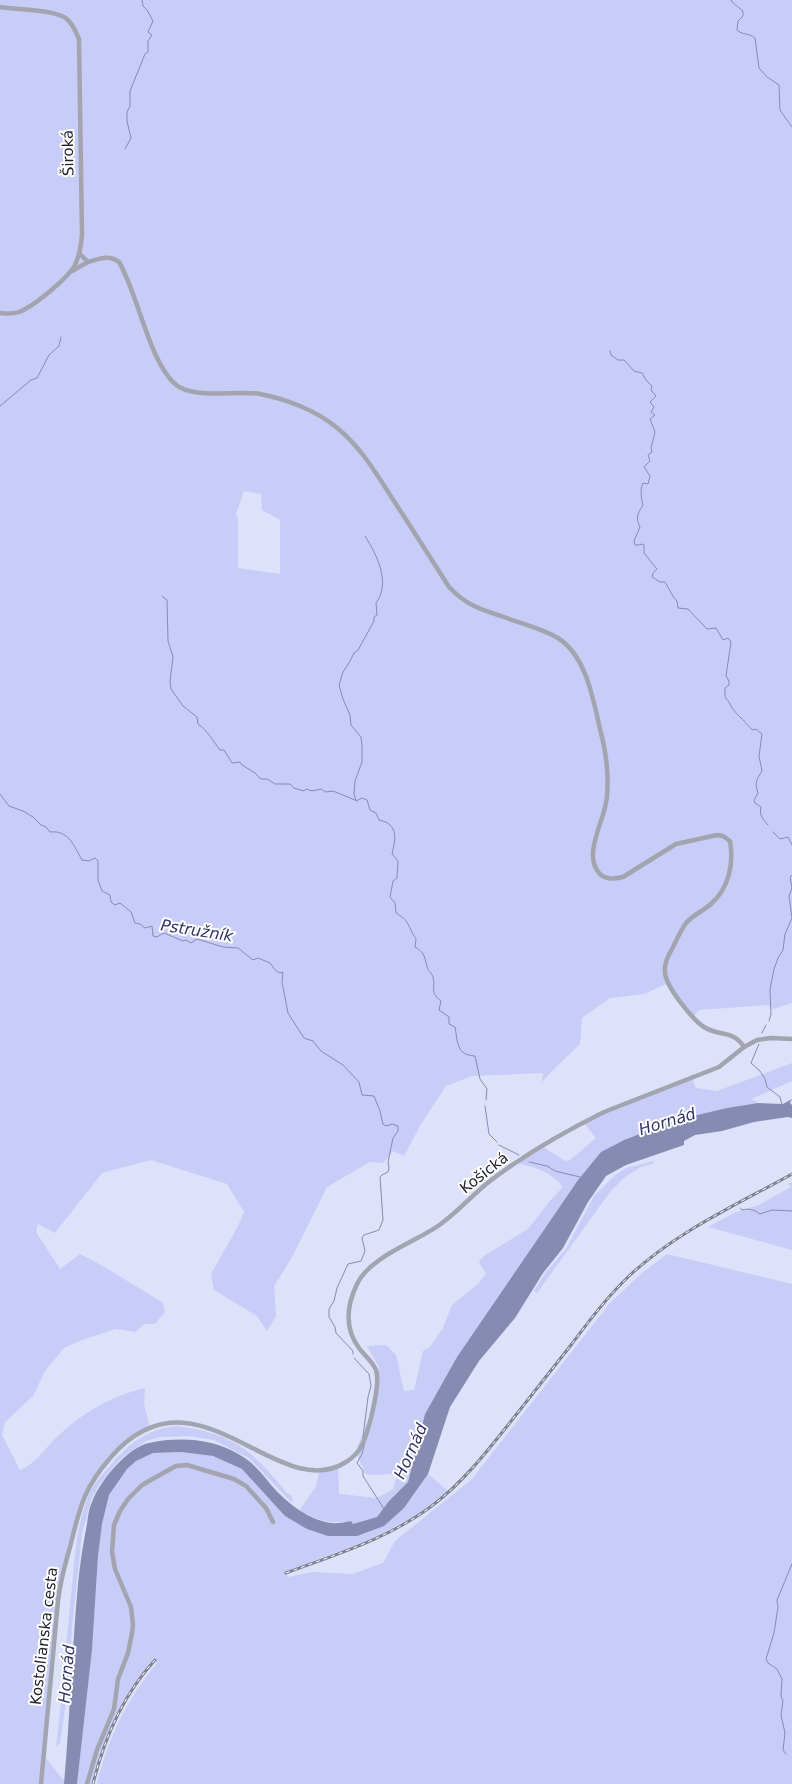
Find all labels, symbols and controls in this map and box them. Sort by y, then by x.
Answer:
street label: Široká [58,130,77,176]
water label: Pstružník [159,915,235,946]
water label: Hornád [636,1104,699,1139]
street label: Košická [456,1149,512,1197]
water label: Hornád [390,1420,431,1482]
street label: Kostolianska cesta [27,1566,61,1706]
water label: Hornád [54,1643,79,1704]

